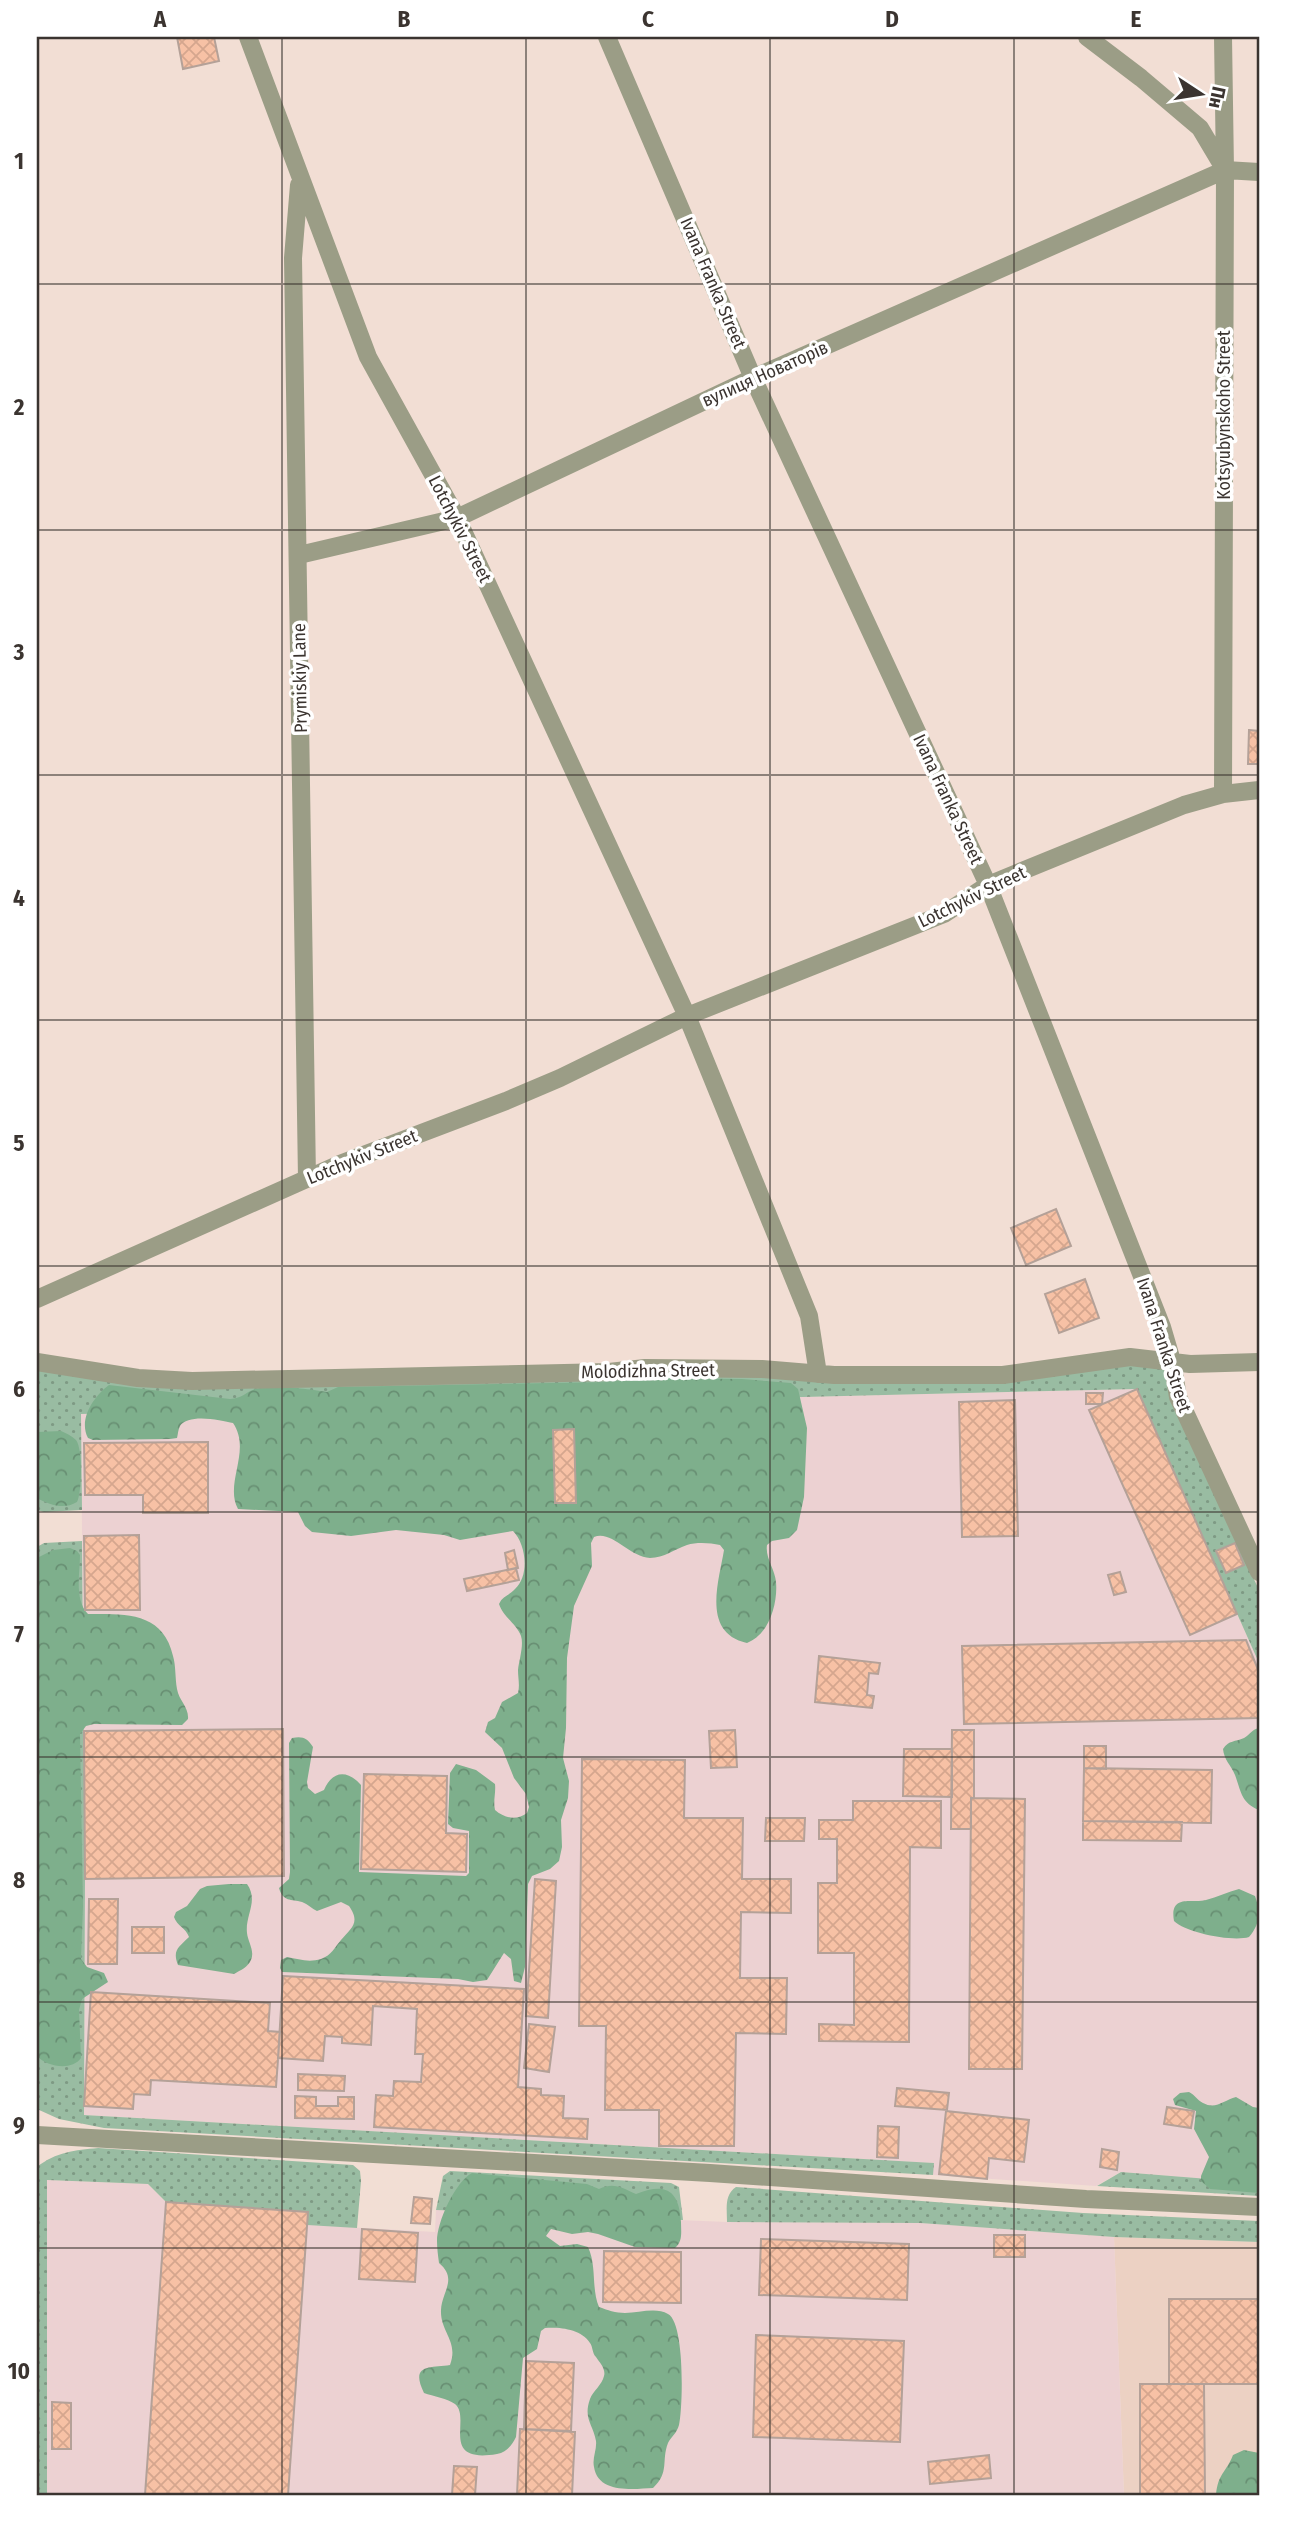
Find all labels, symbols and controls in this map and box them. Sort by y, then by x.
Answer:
text: A [153,5,167,33]
text: B [398,5,411,33]
text: C [642,5,654,33]
text: D [885,5,899,33]
text: E [1131,5,1142,33]
north arrow [1166,60,1236,130]
text: Пн [1204,85,1231,110]
text: 1 [14,147,24,175]
street label: Ivana Franka Street [675,214,751,352]
street label: Kotsyubynskoho Street [1213,330,1235,500]
street label: вулиця Новаторів [699,336,831,412]
text: 2 [13,393,25,421]
street label: Lotchykiv Street [424,472,496,586]
street label: Prymiskiy Lane [288,623,312,733]
text: 3 [13,638,25,666]
street label: Ivana Franka Street [908,731,988,867]
street label: Lotchykiv Street [915,861,1030,933]
text: 4 [13,884,25,912]
street label: Lotchykiv Street [304,1125,421,1189]
text: 5 [13,1129,25,1157]
street label: Ivana Franka Street [1132,1275,1196,1415]
street label: Molodizhna Street [581,1359,715,1383]
text: 6 [13,1375,25,1403]
text: 7 [14,1620,24,1648]
text: 8 [13,1866,25,1894]
text: 9 [13,2111,25,2139]
text: 10 [8,2357,30,2385]

